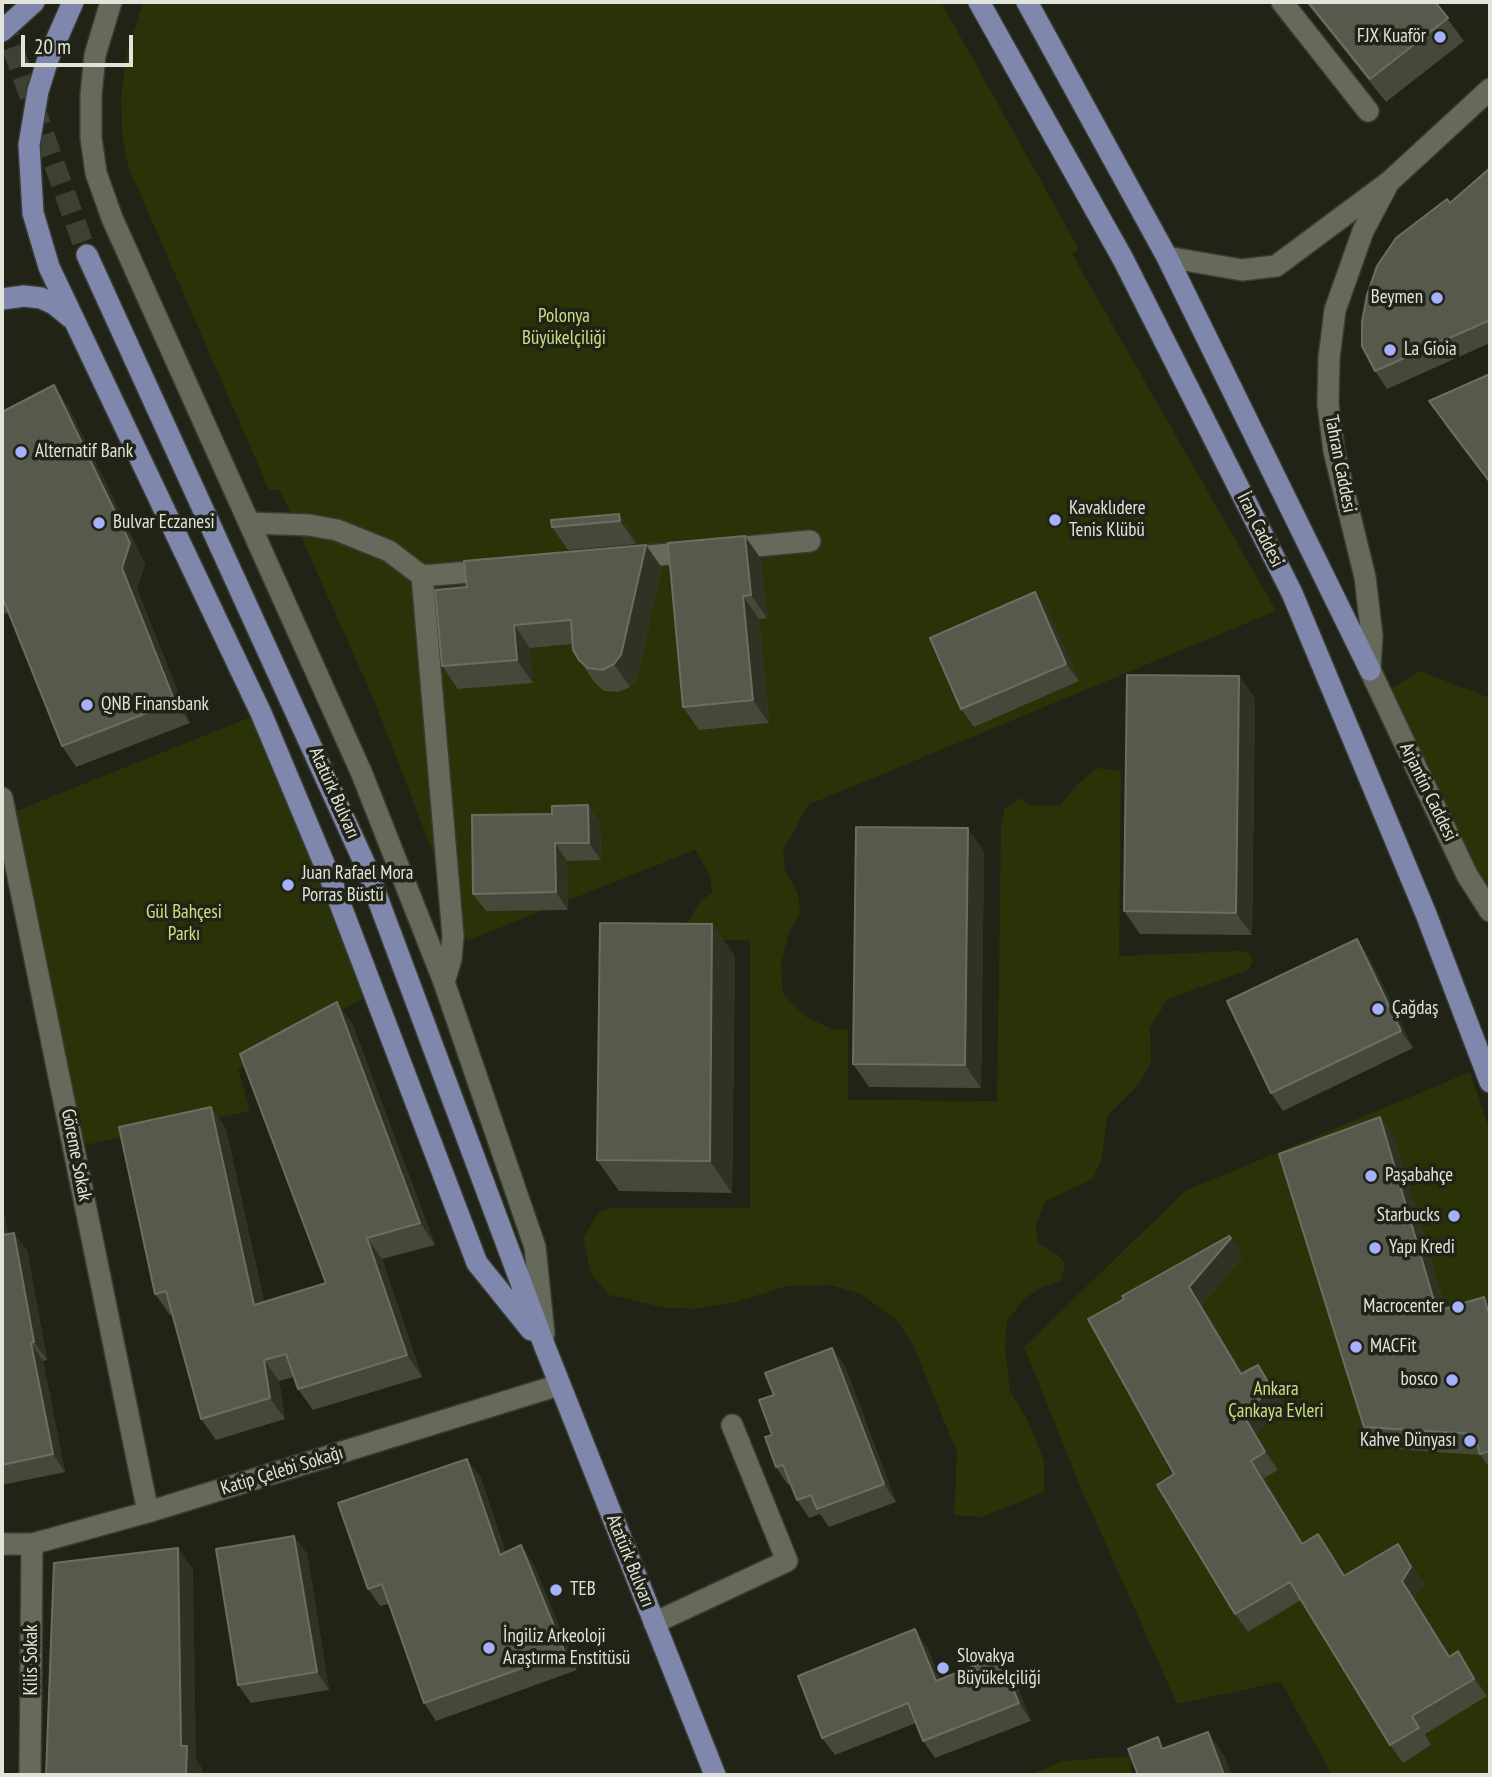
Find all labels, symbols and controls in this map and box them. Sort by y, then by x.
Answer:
scale bar [24,21,136,65]
place label: FJX Kuaför [1357,26,1426,48]
marker: FJX Kuaför [1432,29,1448,45]
text: 20 m [34,33,71,60]
place label: Beymen [1371,287,1423,309]
marker: Beymen [1429,290,1445,306]
park label: Polonya Büyükelçiliği [522,306,606,350]
place label: La Gioia [1404,339,1457,361]
marker: La Gioia [1382,342,1398,358]
street label: Tahran Caddesi [1319,413,1361,515]
place label: Alternatif Bank [35,441,133,463]
marker: Alternatif Bank [13,444,29,460]
street label: İran Caddesi [1232,489,1288,571]
place label: Kavaklıdere Tenis Klübü [1069,498,1146,542]
place label: Bulvar Eczanesi [113,512,215,534]
marker: Kavaklıdere Tenis Klübü [1047,512,1063,528]
marker: Bulvar Eczanesi [91,515,107,531]
place label: QNB Finansbank [101,694,209,716]
marker: QNB Finansbank [79,697,95,713]
street label: Arjantin Caddesi [1394,739,1462,845]
street label: Atatürk Bulvarı [304,744,364,842]
place label: Juan Rafael Mora Porras Büstü [302,863,413,907]
marker: Juan Rafael Mora Porras Büstü [280,877,296,893]
park label: Gül Bahçesi Parkı [146,902,222,946]
place label: Çağdaş [1392,998,1439,1020]
marker: Çağdaş [1370,1001,1386,1017]
street label: Göreme Sokak [56,1107,96,1203]
place label: Paşabahçe [1385,1165,1453,1187]
marker: Paşabahçe [1363,1168,1379,1184]
place label: Starbucks [1377,1205,1440,1227]
marker: Starbucks [1446,1208,1462,1224]
place label: Yapı Kredi [1389,1237,1455,1259]
marker: Yapı Kredi [1367,1240,1383,1256]
place label: Macrocenter [1363,1296,1444,1318]
marker: Macrocenter [1450,1299,1466,1315]
place label: MACFit [1370,1336,1417,1358]
marker: MACFit [1348,1339,1364,1355]
place label: bosco [1400,1369,1438,1391]
marker: bosco [1444,1372,1460,1388]
park label: Ankara Çankaya Evleri [1228,1379,1324,1423]
place label: Kahve Dünyası [1360,1430,1456,1452]
marker: Kahve Dünyası [1462,1433,1478,1449]
street label: Katip Çelebi Sokağı [218,1442,346,1500]
street label: Atatürk Bulvarı [601,1512,659,1610]
place label: TEB [570,1579,596,1601]
marker: TEB [548,1582,564,1598]
street label: Kilis Sokak [21,1624,43,1696]
place label: İngiliz Arkeoloji Araştırma Enstitüsü [503,1626,630,1670]
marker: İngiliz Arkeoloji Araştırma Enstitüsü [481,1640,497,1656]
place label: Slovakya Büyükelçiliği [957,1646,1041,1690]
marker: Slovakya Büyükelçiliği [935,1660,951,1676]

